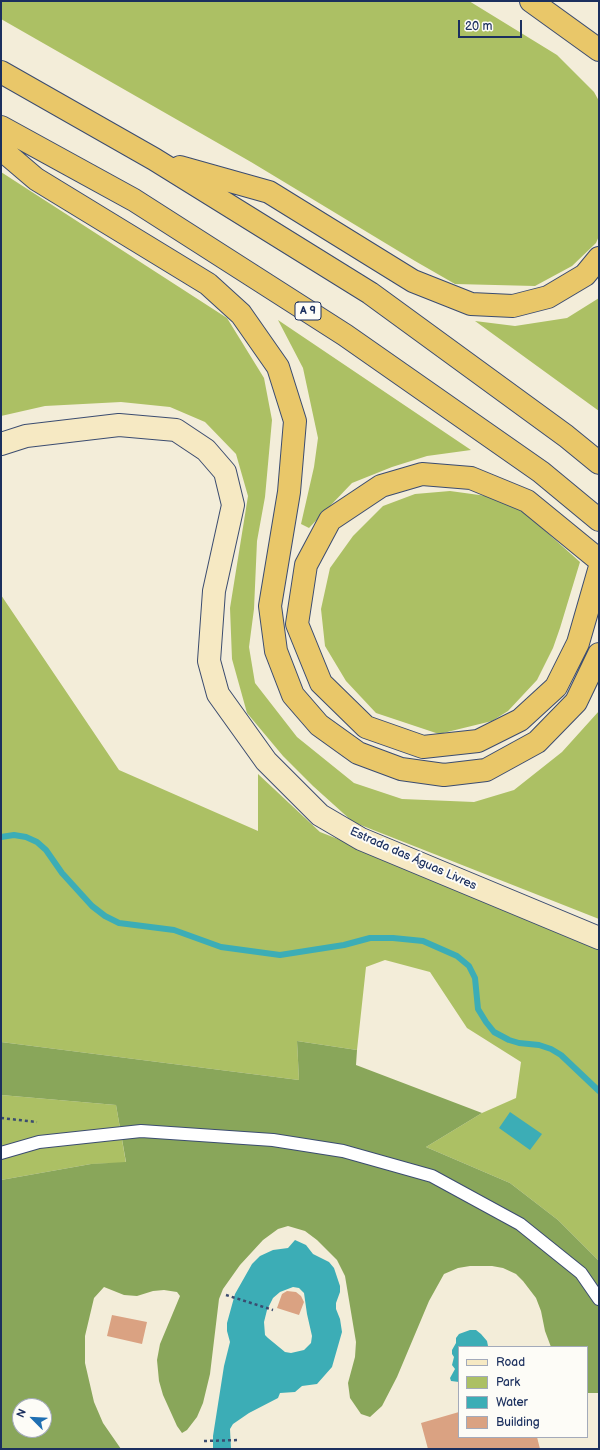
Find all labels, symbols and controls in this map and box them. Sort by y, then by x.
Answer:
scale bar [460,12,524,38]
text: 20 m [465,19,492,34]
road number: A 9 [295,302,321,320]
street label: Estrada das Águas Livres [347,825,479,893]
legend [458,1346,588,1438]
text: Road [496,1355,525,1370]
text: Park [496,1375,520,1390]
text: Water [496,1395,528,1410]
north arrow [12,1398,52,1438]
text: N [14,1407,29,1420]
text: Building [496,1415,540,1430]

